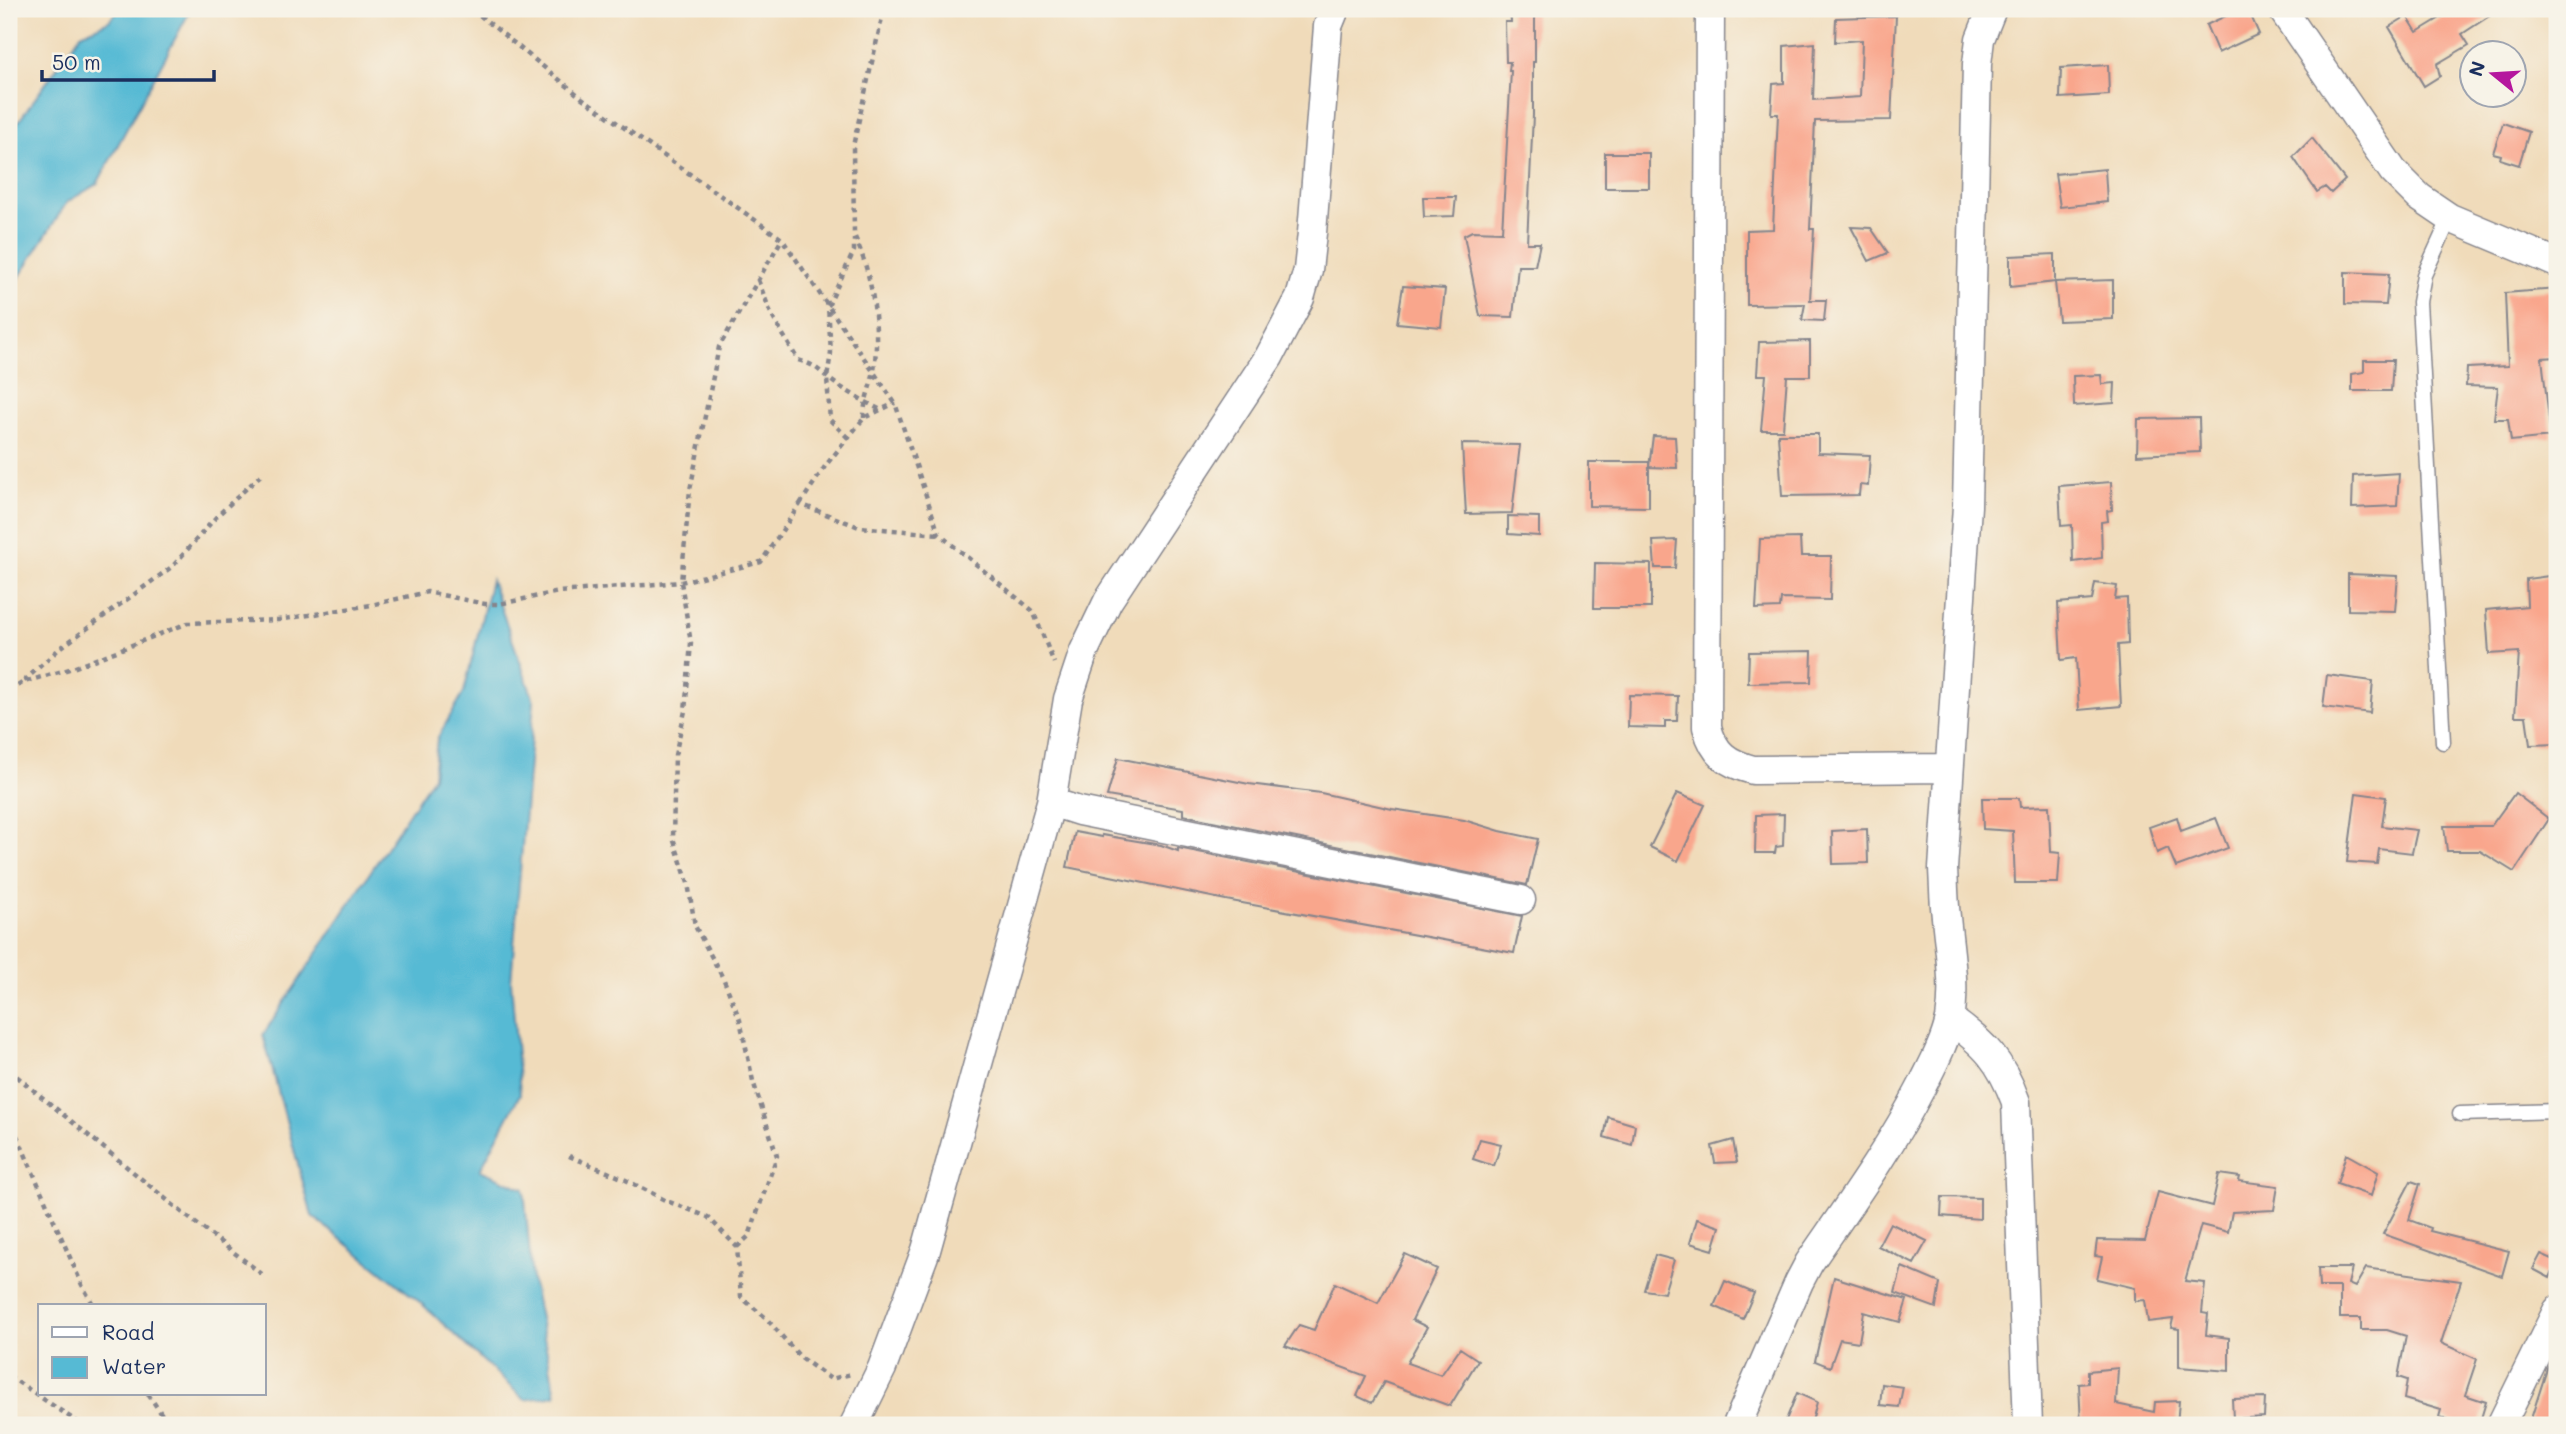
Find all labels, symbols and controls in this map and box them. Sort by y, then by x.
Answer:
scale bar [42,38,214,82]
north arrow [2458,38,2528,108]
text: 50 m [52,48,101,75]
text: N [2462,58,2490,79]
legend [38,1304,266,1396]
text: Road [102,1318,154,1345]
text: Water [102,1352,166,1379]

